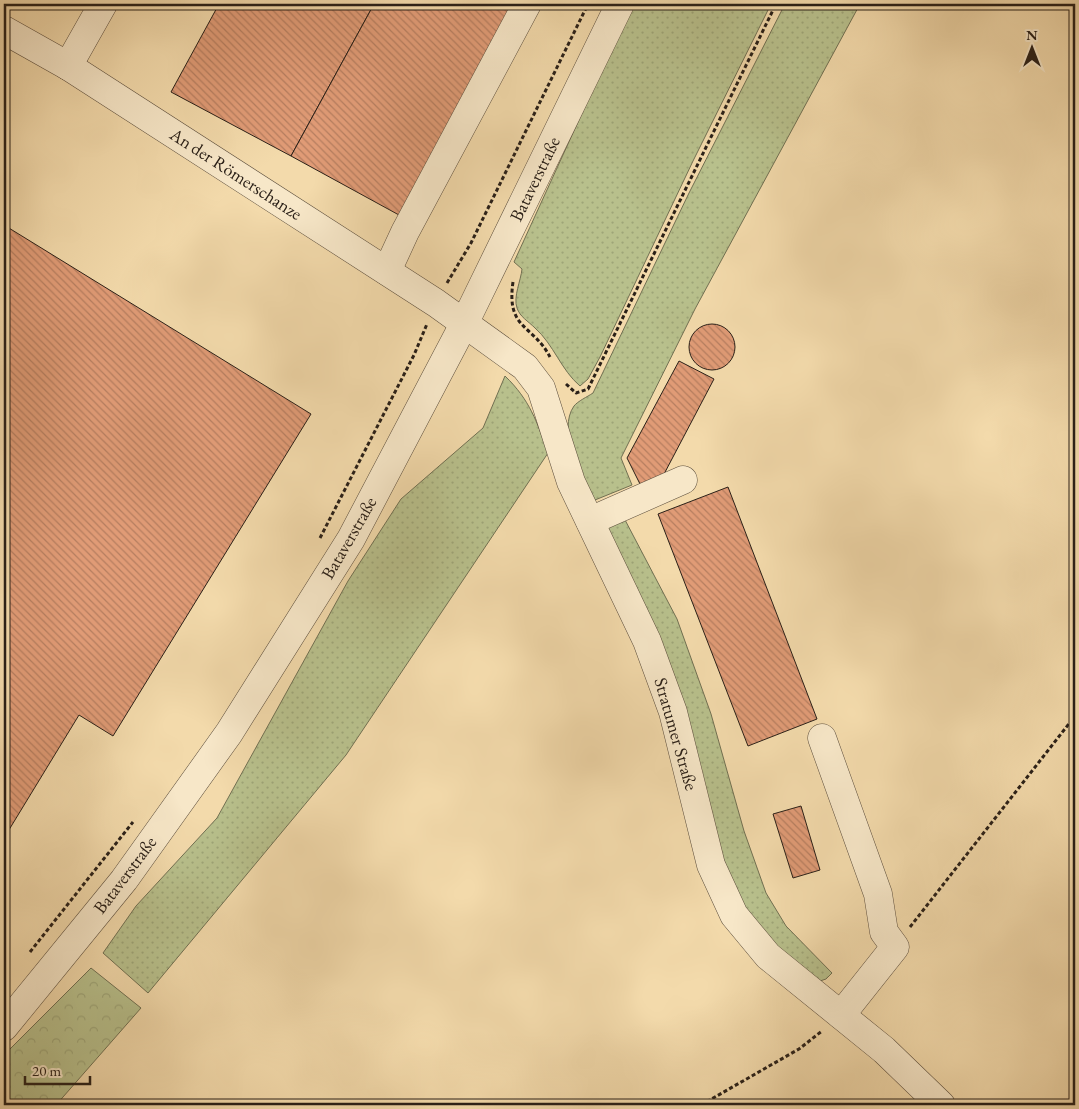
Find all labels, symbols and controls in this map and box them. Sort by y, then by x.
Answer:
north arrow [1006,22,1056,72]
text: N [1026,26,1038,44]
street label: An der Römerschanze [165,122,307,225]
street label: Bataverstraße [504,133,565,225]
street label: Bataverstraße [316,492,381,583]
street label: Stratumer Straße [649,675,704,793]
street label: Bataverstraße [88,831,161,918]
scale bar [25,1054,90,1086]
text: 20 m [32,1061,61,1080]

